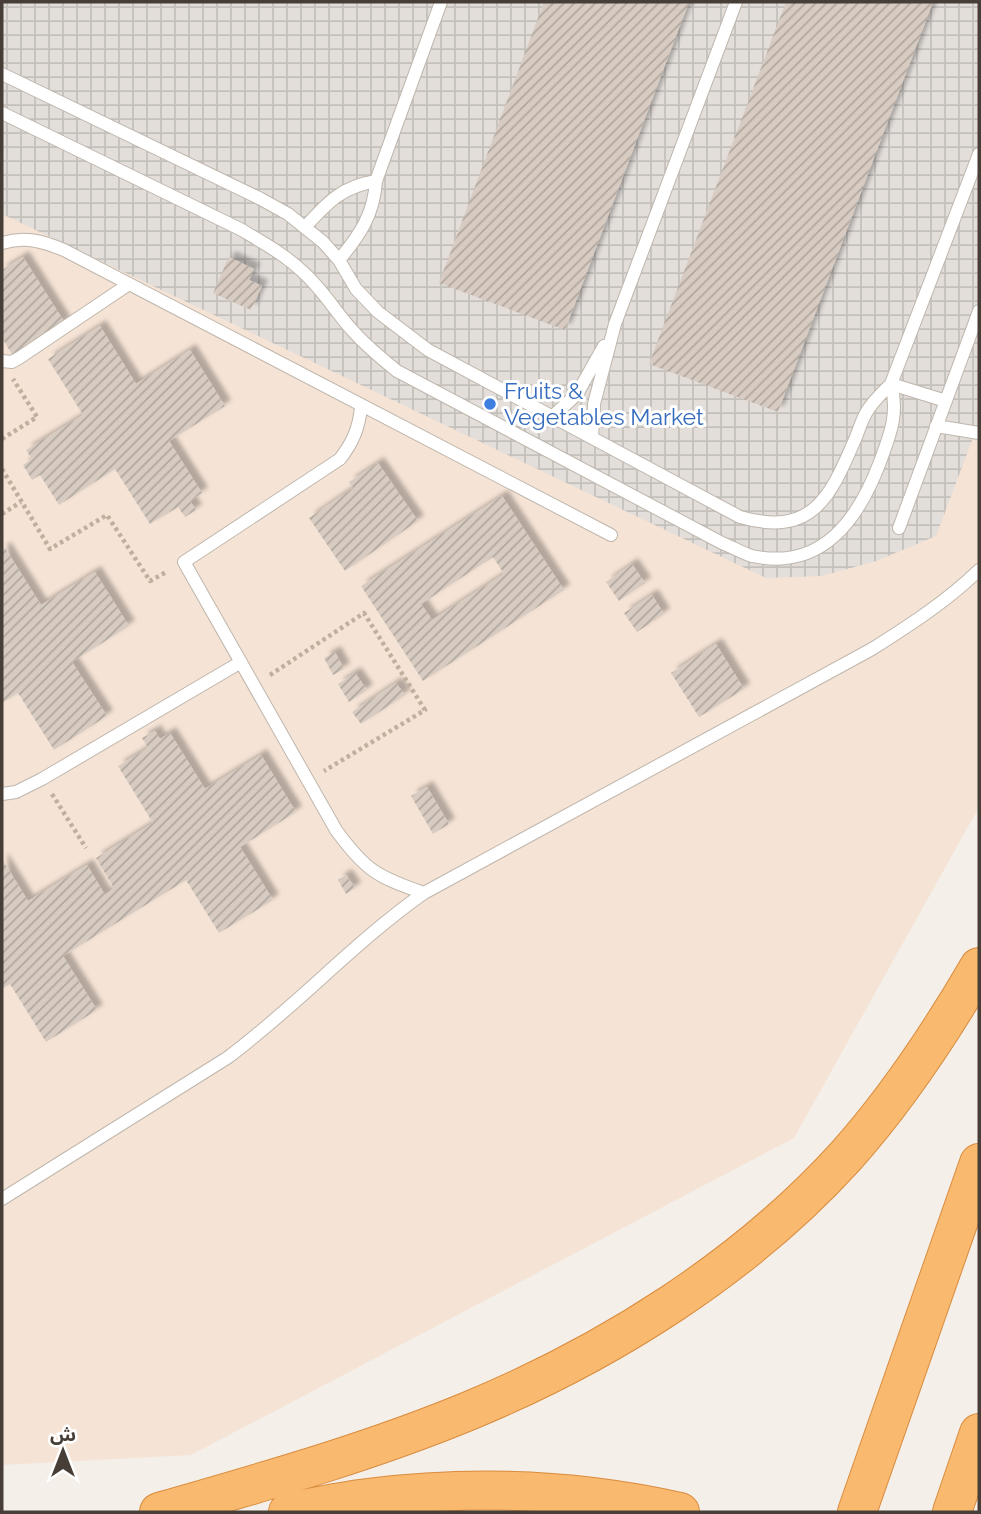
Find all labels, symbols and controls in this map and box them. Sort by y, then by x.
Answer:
place label: Fruits & Vegetables Market [504,377,704,430]
marker: Fruits & Vegetables Market [482,396,498,412]
north arrow [28,1416,98,1486]
text: ش [50,1423,76,1445]

